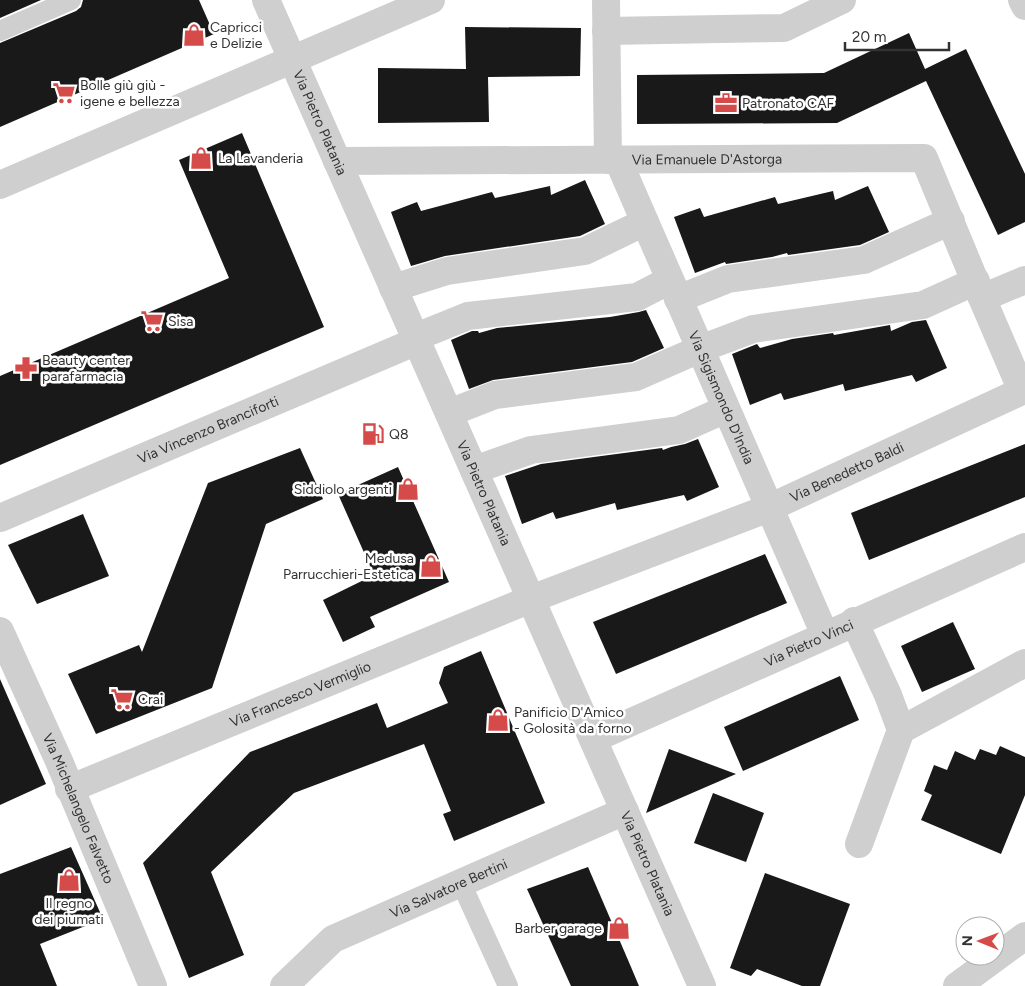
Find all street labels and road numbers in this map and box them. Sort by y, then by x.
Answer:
street label: Via Pietro Platania [289,68,350,178]
street label: Via Emanuele D'Astorga [632,151,782,168]
street label: Via Sigismondo D'India [685,328,758,467]
street label: Via Vincenzo Branciforti [135,393,281,468]
street label: Via Pietro Platania [453,438,514,548]
street label: Via Benedetto Baldi [787,439,907,506]
street label: Via Pietro Vinci [762,616,856,671]
street label: Via Francesco Vermiglio [227,658,373,731]
street label: Via Michelangelo Falvetto [39,731,117,886]
street label: Via Pietro Platania [617,808,678,919]
street label: Via Salvatore Bertini [387,856,510,922]

